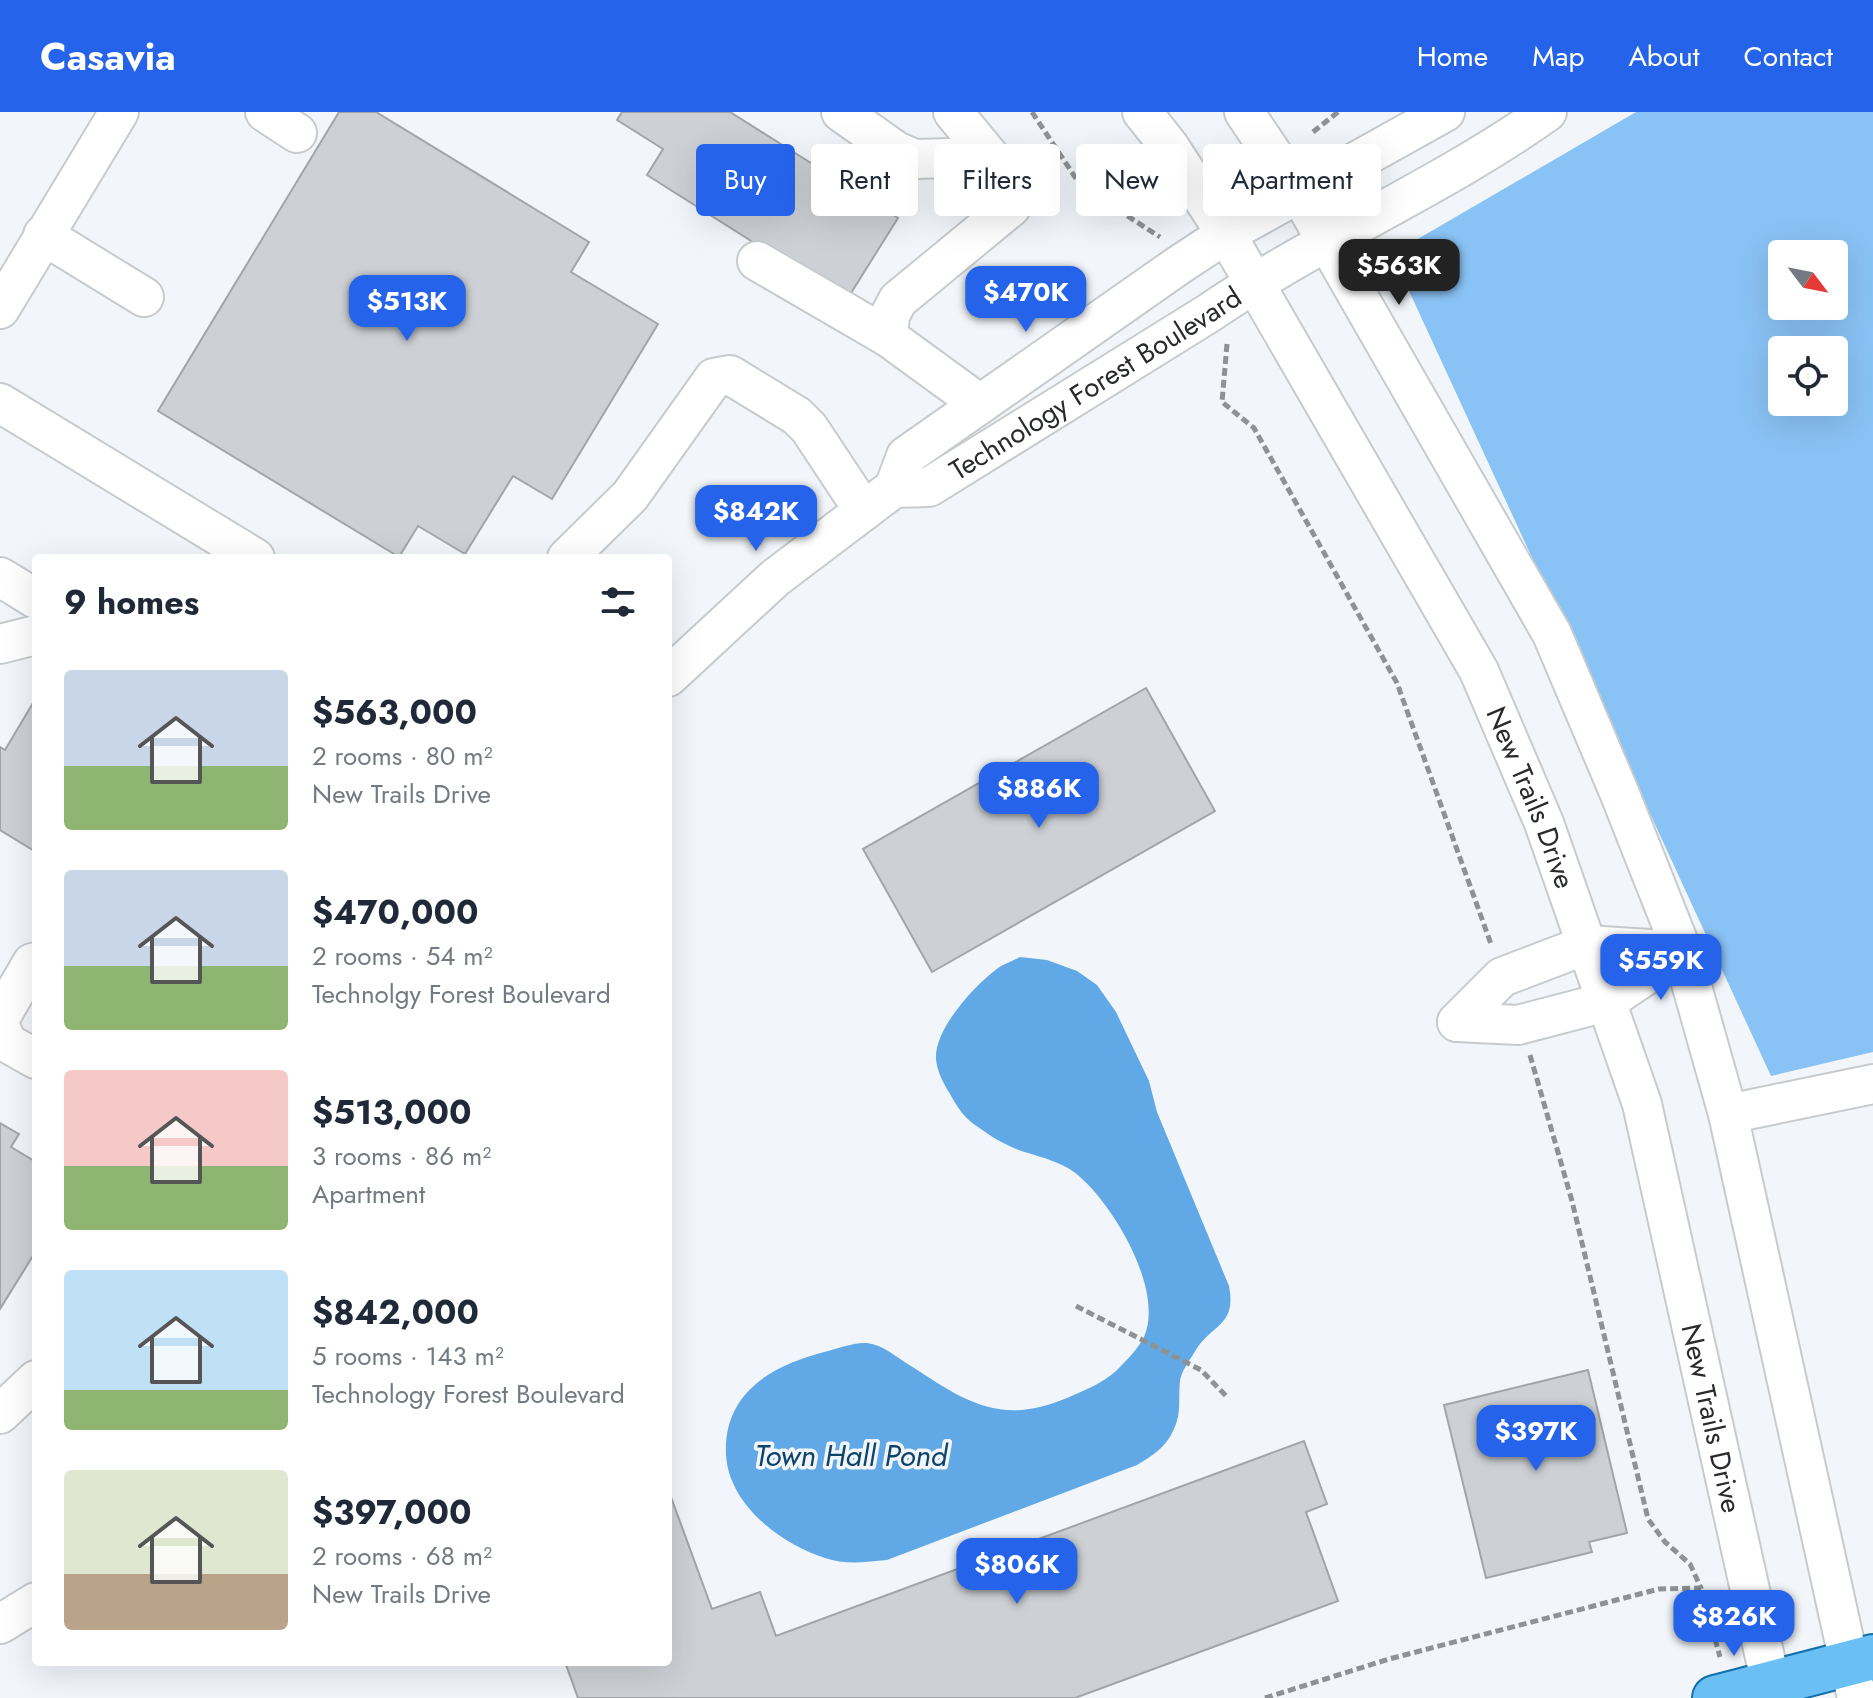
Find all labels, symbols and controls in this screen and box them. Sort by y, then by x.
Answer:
text: Casavia [40,29,176,84]
text: Home [1417,36,1488,77]
text: Map [1532,36,1584,77]
text: About [1628,36,1700,77]
text: Contact [1744,36,1833,77]
chip: Buy [696,144,795,216]
chip: Rent [811,144,918,216]
chip: Filters [934,144,1060,216]
chip: New [1076,144,1187,216]
chip: Apartment [1203,144,1381,216]
pin: $563K [1343,239,1455,307]
north arrow [1768,240,1848,320]
map controls [1768,240,1848,416]
text: $563K [1357,246,1441,284]
pin: $470K [970,266,1082,334]
text: $470K [983,273,1069,311]
pin: $513K [351,275,463,343]
street label: Technology Forest Boulevard [941,277,1249,490]
text: $513K [367,282,447,320]
button: locate [1768,336,1848,416]
pin: $842K [700,485,812,553]
text: $842K [713,492,799,530]
text: 9 homes [64,578,199,627]
icon: filters [596,580,640,624]
text: $563,000 [312,688,477,737]
street label: New Trails Drive [1476,700,1586,894]
icon: home [128,702,224,798]
text: 2 rooms · 80 m² [312,737,493,775]
pin: $886K [983,762,1095,830]
text: $886K [997,769,1081,807]
text: New Trails Drive [312,775,491,813]
text: $470,000 [312,888,478,937]
icon: home [128,902,224,998]
pin: $559K [1605,934,1717,1002]
text: 2 rooms · 54 m² [312,937,493,975]
text: $559K [1618,941,1704,979]
text: Technolgy Forest Boulevard [312,975,611,1013]
text: $513,000 [312,1088,472,1137]
icon: home [128,1102,224,1198]
text: 3 rooms · 86 m² [312,1137,491,1175]
text: Apartment [312,1175,425,1213]
text: $842,000 [312,1288,479,1337]
icon: home [128,1302,224,1398]
street label: New Trails Drive [1671,1320,1753,1517]
text: 5 rooms · 143 m² [312,1337,504,1375]
text: Technology Forest Boulevard [312,1375,625,1413]
pin: $397K [1480,1405,1592,1473]
text: $397K [1495,1412,1577,1450]
water label: Town Hall Pond [755,1434,949,1477]
text: $397,000 [312,1488,472,1537]
icon: home [128,1502,224,1598]
text: 2 rooms · 68 m² [312,1537,492,1575]
pin: $806K [961,1538,1073,1606]
text: $806K [974,1545,1060,1583]
text: New Trails Drive [312,1575,491,1613]
pin: $826K [1678,1590,1790,1658]
text: $826K [1691,1597,1777,1635]

